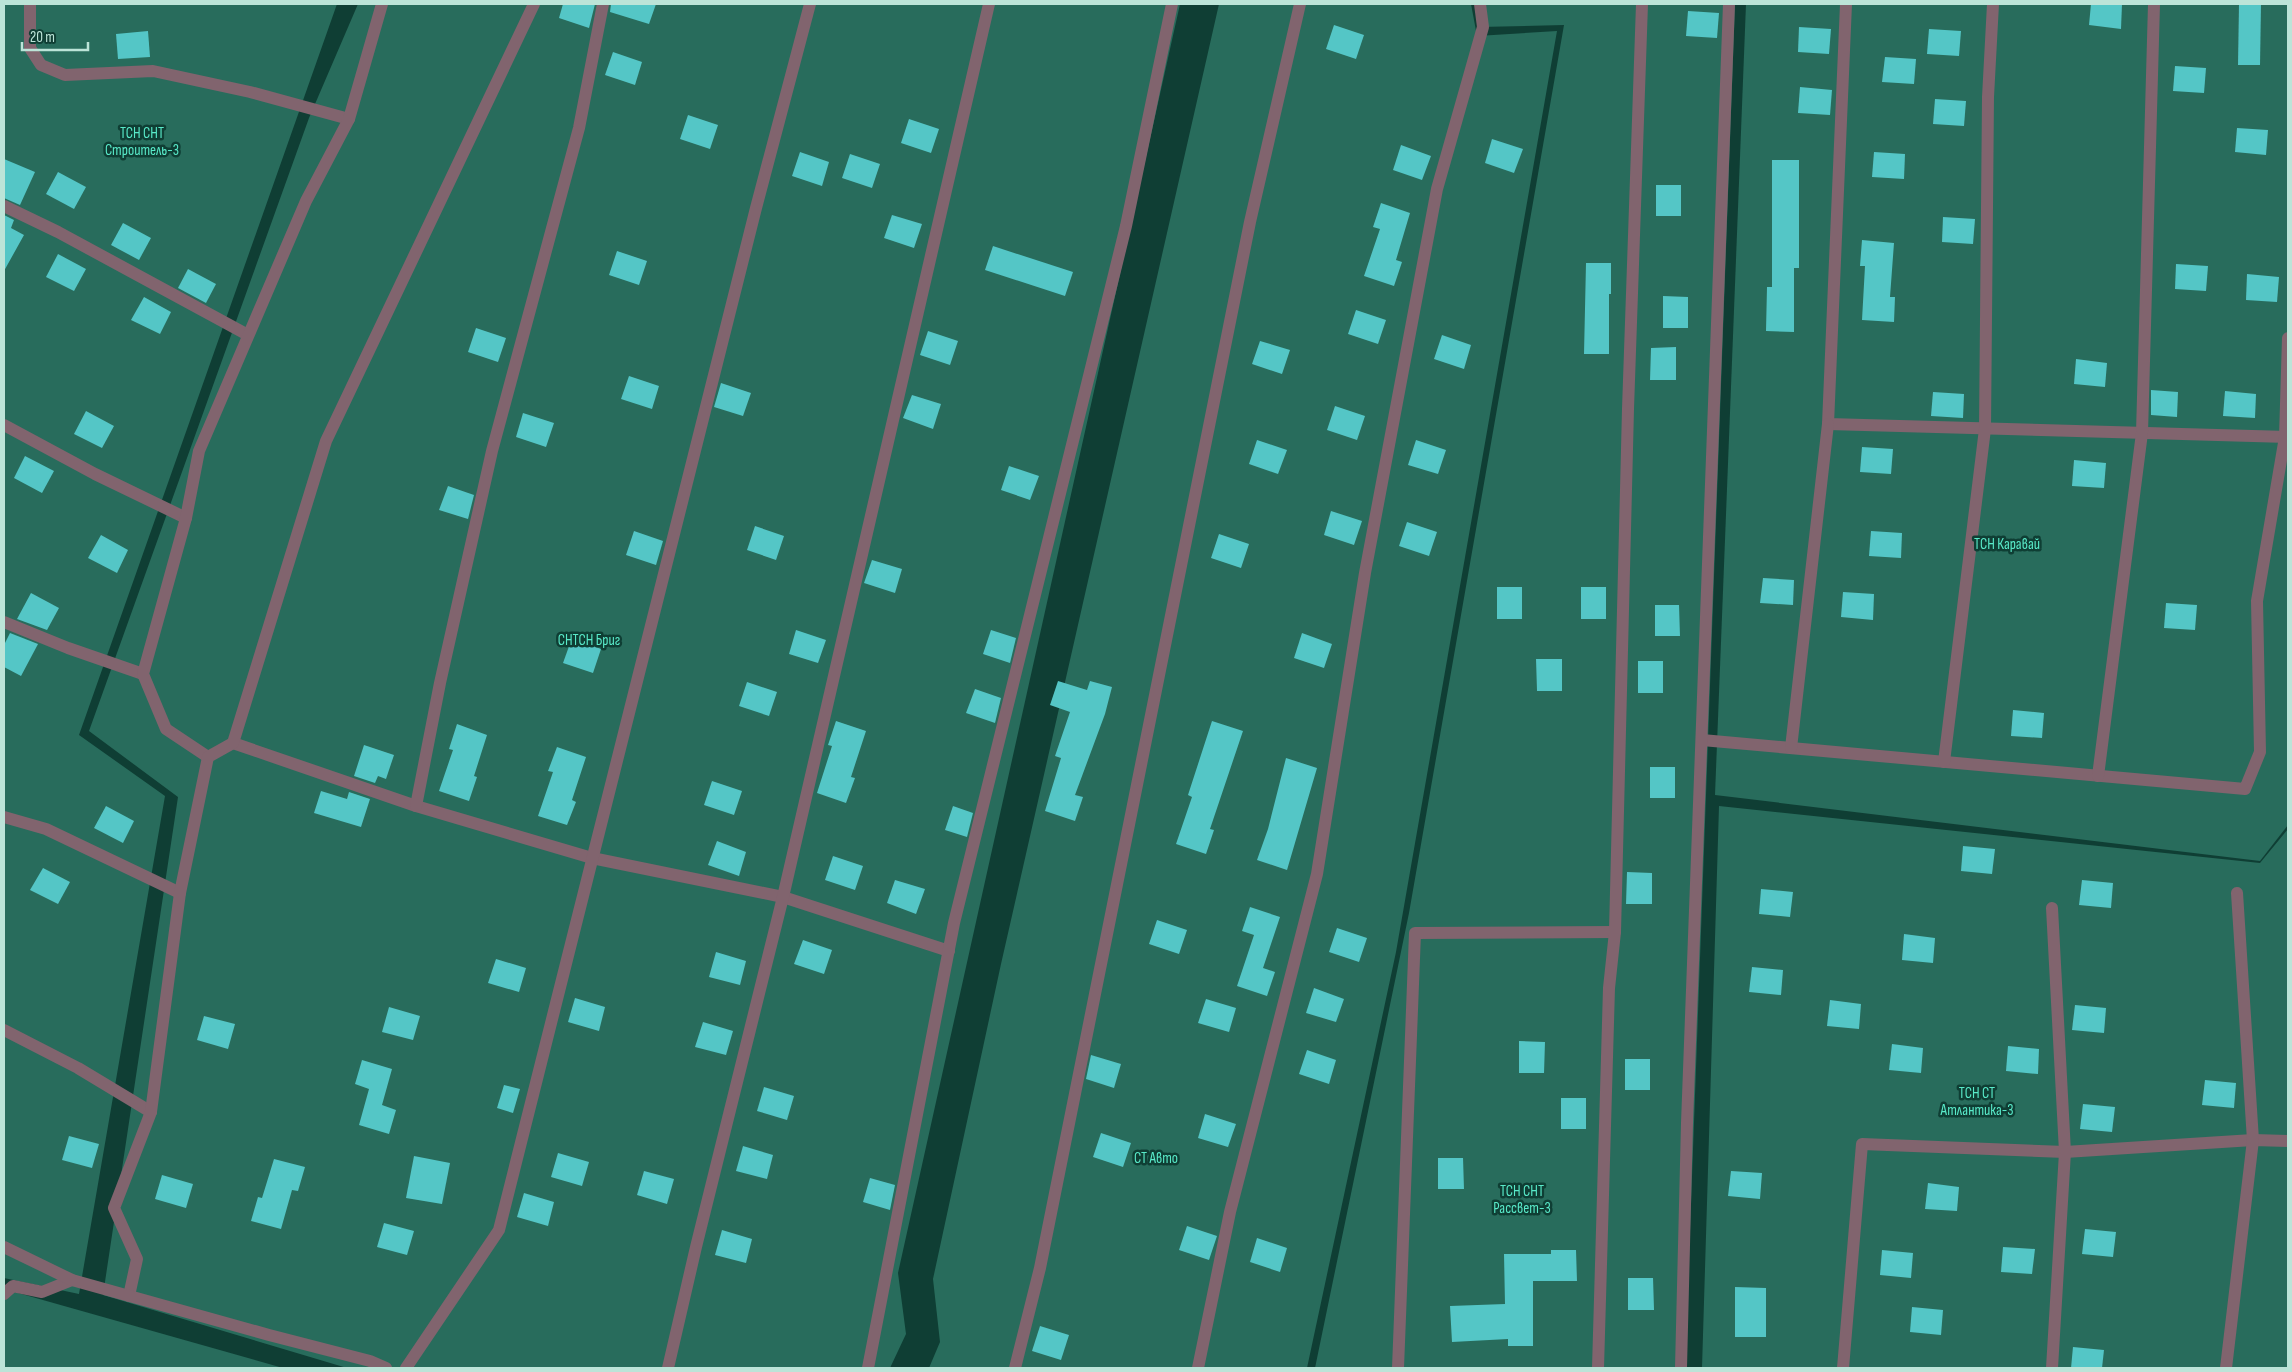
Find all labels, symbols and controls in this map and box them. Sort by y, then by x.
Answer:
scale bar [22,20,89,52]
text: 20 m [30,28,55,47]
park label: ТСН СНТ Строитель-3 [105,124,179,160]
park label: ТСН Каравай [1974,535,2040,554]
park label: СНТСН Бриг [558,631,620,650]
park label: ТСН СТ Атлантика-3 [1940,1084,2013,1120]
park label: СТ Авто [1134,1149,1178,1168]
park label: ТСН СНТ Рассвет-3 [1493,1182,1551,1218]

